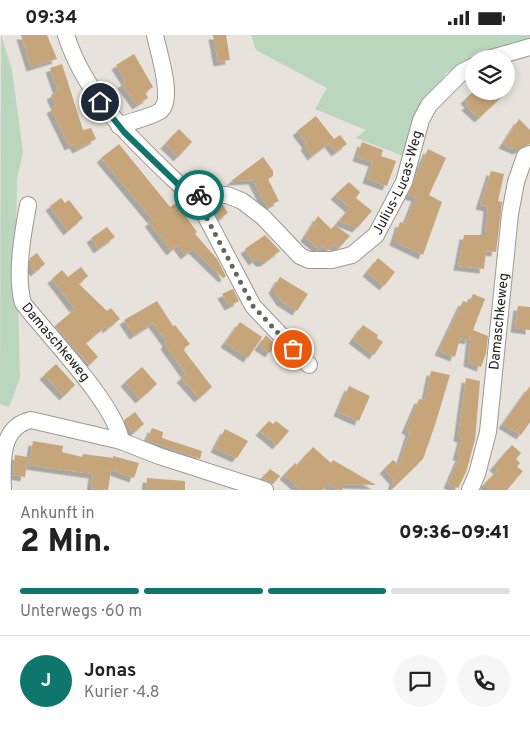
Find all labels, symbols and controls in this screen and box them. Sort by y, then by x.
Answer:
text: 09:34 [25,6,77,30]
map controls [465,50,515,100]
button: layers [465,50,515,100]
pin [79,81,121,123]
icon: home [86,88,114,116]
street label: Julius-Lucas-Weg [369,129,426,238]
courier [174,170,224,220]
icon: bike [185,181,213,209]
street label: Damaschkeweg [486,272,513,371]
street label: Damaschkeweg [18,300,94,385]
pin [272,328,314,370]
icon: bag [279,335,307,363]
text: Ankunft in [20,504,95,524]
text: 09:36–09:41 [399,521,510,545]
text: 2 Min. [20,523,111,563]
text: Unterwegs · 60 m [20,602,142,622]
button: chat [394,655,446,707]
button: phone [458,655,510,707]
text: Jonas [84,659,136,683]
text: J [41,669,51,693]
text: Kurier · 4.8 [84,683,160,703]

